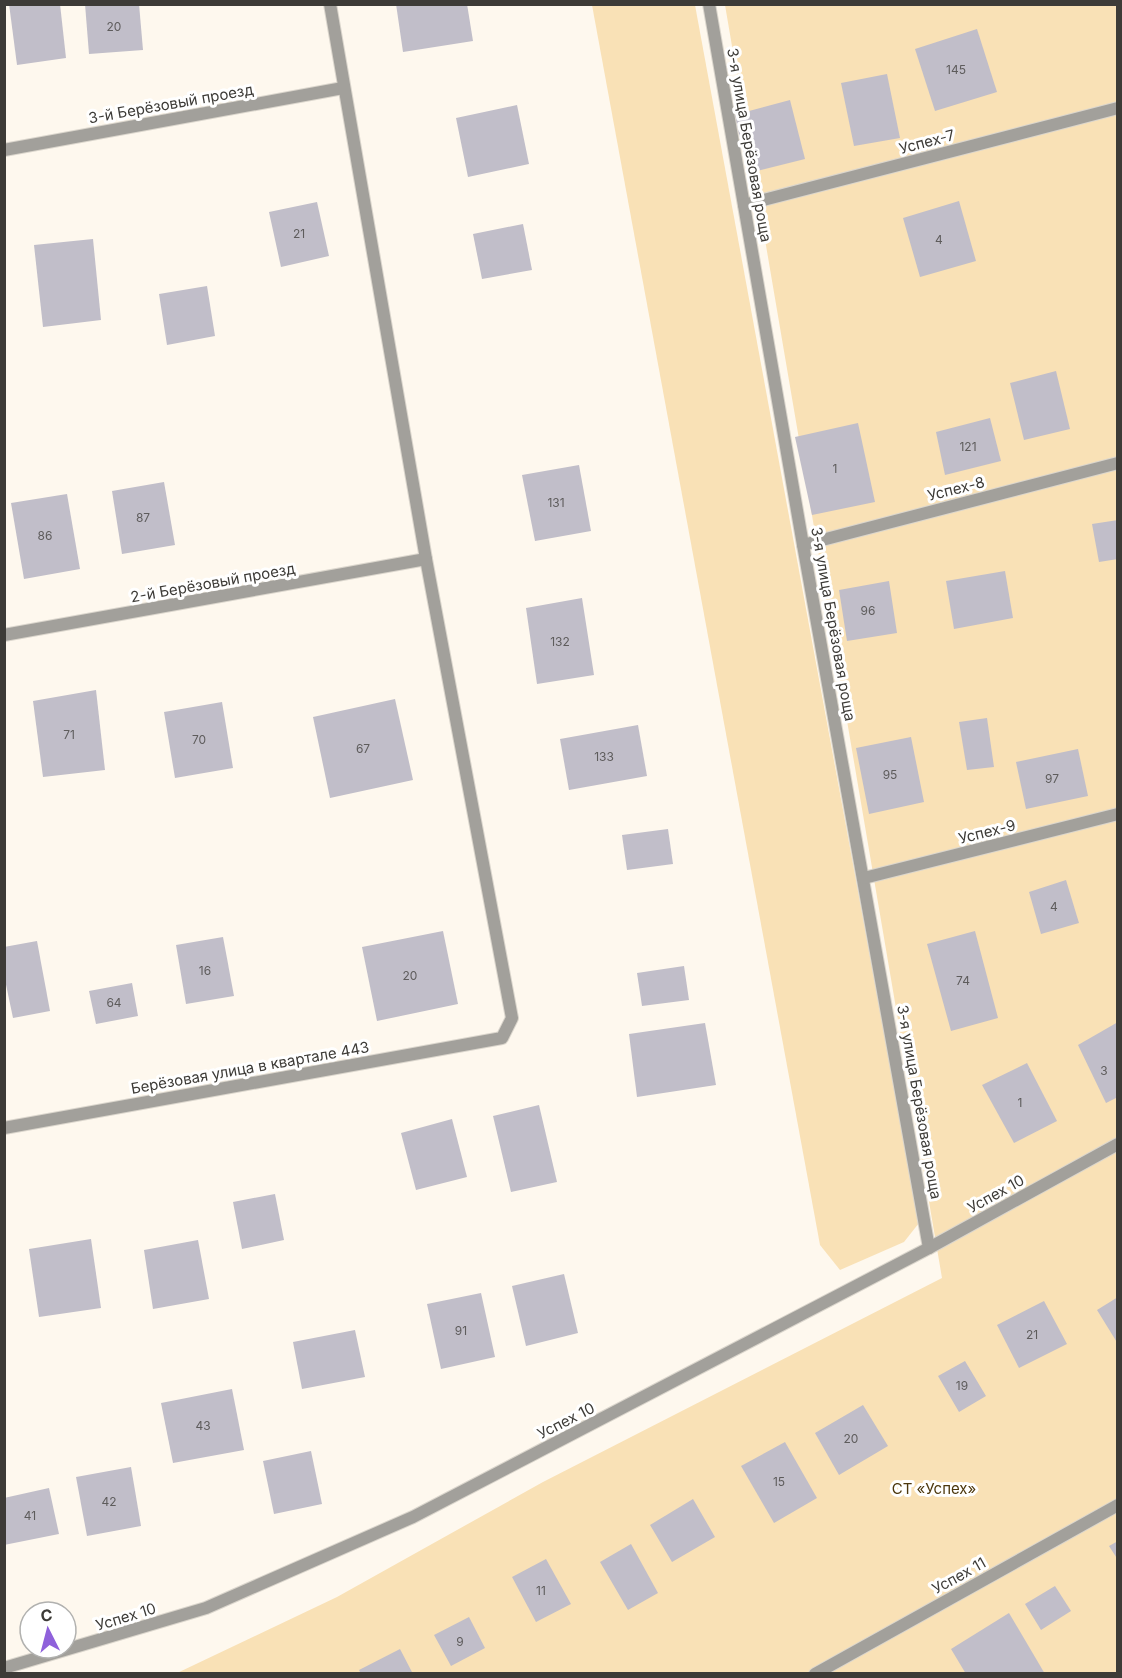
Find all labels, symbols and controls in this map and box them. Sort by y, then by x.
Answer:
house number: 20 [107,19,121,34]
street label: 3-я улица Берёзовая роща [723,46,776,244]
house number: 145 [946,62,966,77]
street label: 3-й Берёзовый проезд [87,80,255,127]
street label: Успех-7 [897,125,957,158]
house number: 21 [293,226,305,241]
house number: 4 [935,232,943,247]
house number: 121 [959,439,977,454]
house number: 1 [833,461,837,476]
street label: Успех-8 [925,472,986,505]
house number: 131 [547,495,565,510]
house number: 87 [136,510,150,525]
street label: 3-я улица Берёзовая роща [807,525,860,723]
house number: 86 [38,528,52,543]
street label: 2-й Берёзовый проезд [129,559,297,606]
house number: 96 [861,603,875,618]
house number: 132 [550,634,570,649]
house number: 71 [63,727,75,742]
house number: 70 [192,732,206,747]
house number: 67 [356,741,370,756]
house number: 133 [594,749,614,764]
house number: 95 [883,767,897,782]
house number: 97 [1045,771,1059,786]
street label: Успех-9 [956,815,1017,848]
house number: 4 [1050,899,1058,914]
house number: 16 [199,963,211,978]
house number: 20 [403,968,417,983]
house number: 74 [956,973,970,988]
house number: 64 [106,995,122,1010]
street label: 3-я улица Берёзовая роща [893,1003,946,1201]
street label: Берёзовая улица в квартале 443 [129,1037,371,1098]
house number: 3 [1100,1063,1108,1078]
house number: 1 [1018,1095,1022,1110]
street label: Успех 10 [964,1170,1027,1217]
house number: 91 [455,1323,467,1338]
house number: 21 [1026,1327,1038,1342]
house number: 19 [956,1378,968,1393]
street label: Успех 10 [534,1398,598,1443]
house number: 43 [195,1418,211,1433]
house number: 20 [844,1431,858,1446]
house number: 15 [773,1474,785,1489]
park label: СТ «Успех» [892,1479,976,1498]
house number: 42 [101,1494,117,1509]
house number: 41 [24,1508,36,1523]
street label: Успех 11 [928,1553,989,1598]
house number: 11 [536,1583,546,1598]
street label: Успех 10 [93,1598,158,1635]
north arrow [18,1600,78,1660]
text: С [39,1605,54,1626]
house number: 9 [456,1634,464,1649]

